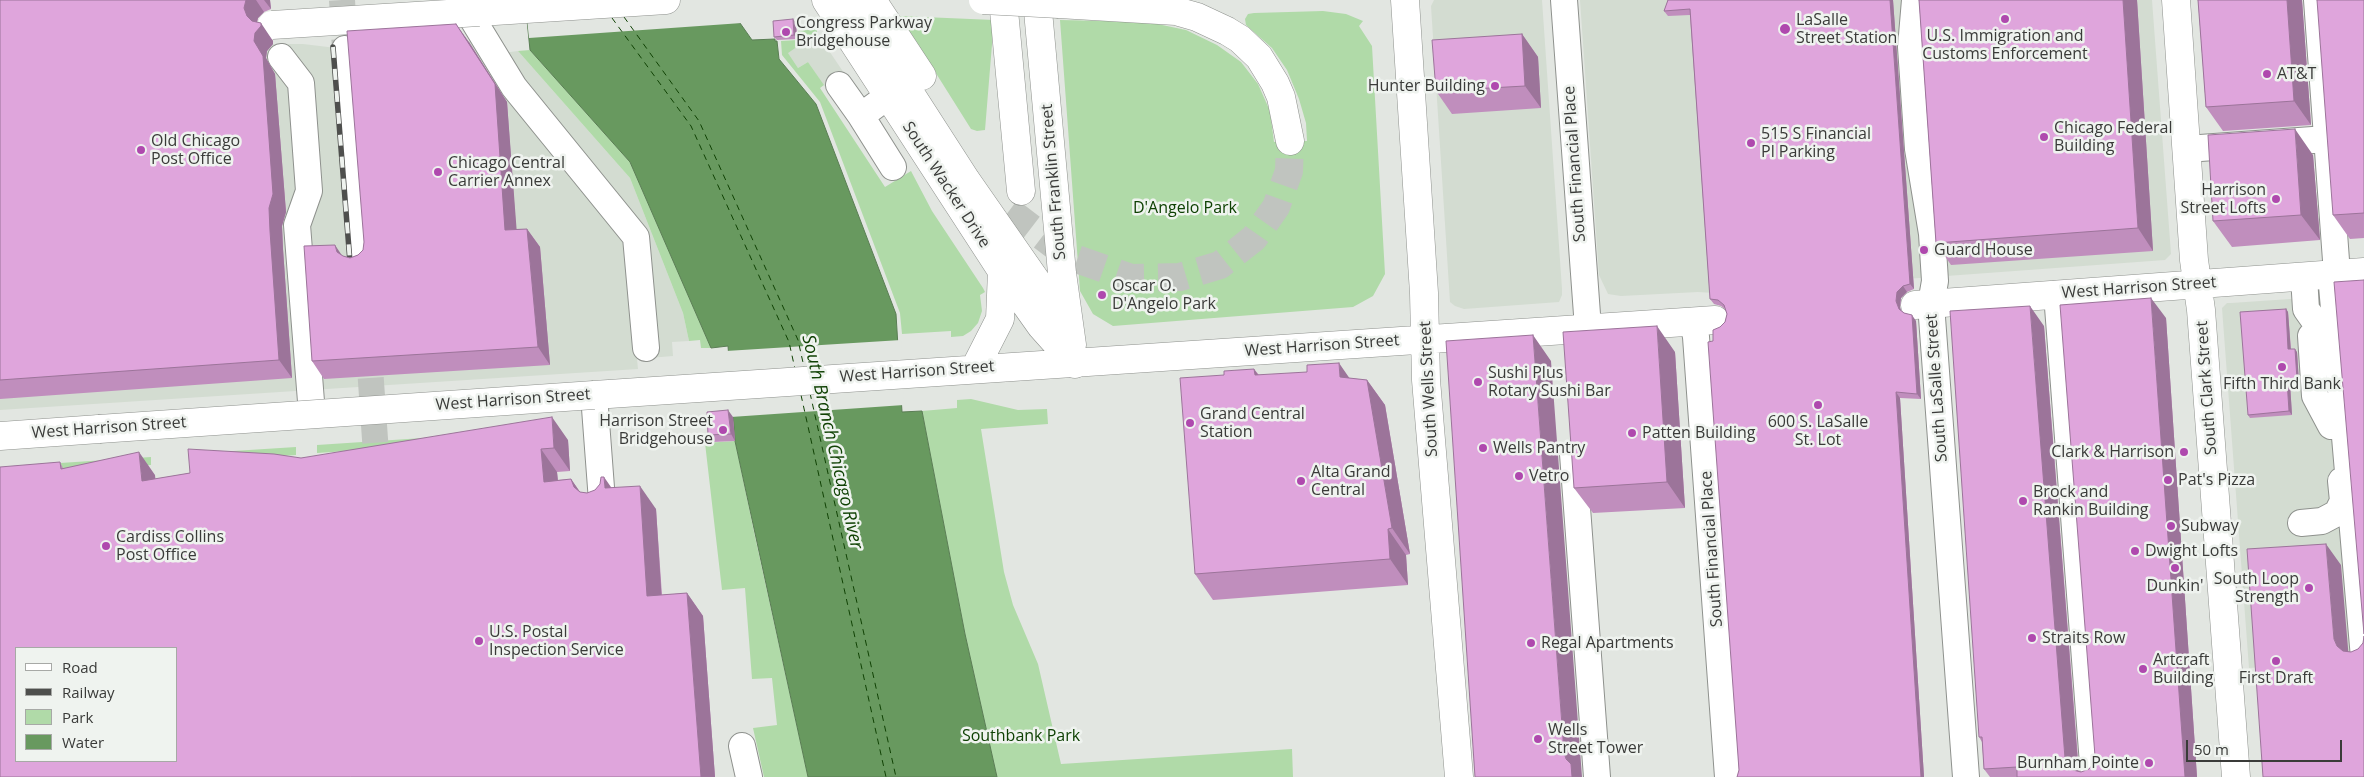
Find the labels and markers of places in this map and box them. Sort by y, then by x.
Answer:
place label: LaSalle Street Station [1796,10,1897,48]
place label: Congress Parkway Bridgehouse [796,13,932,51]
marker: U.S. Immigration and Customs Enforcement [1999,13,2011,25]
marker: LaSalle Street Station [1778,22,1792,36]
marker: Congress Parkway Bridgehouse [780,26,792,38]
place label: U.S. Immigration and Customs Enforcement [1922,26,2088,64]
place label: AT&T [2277,64,2316,84]
marker: AT&T [2261,68,2273,80]
place label: Hunter Building [1368,76,1485,96]
marker: Hunter Building [1489,80,1501,92]
place label: Chicago Federal Building [2054,118,2172,156]
place label: 515 S Financial Pl Parking [1761,124,1871,162]
place label: Old Chicago Post Office [151,131,240,169]
marker: Chicago Federal Building [2038,131,2050,143]
marker: 515 S Financial Pl Parking [1745,137,1757,149]
marker: Old Chicago Post Office [135,144,147,156]
place label: Chicago Central Carrier Annex [448,153,565,191]
marker: Chicago Central Carrier Annex [432,166,444,178]
place label: Harrison Street Lofts [2180,180,2266,218]
marker: Harrison Street Lofts [2270,193,2282,205]
place label: Guard House [1934,240,2033,260]
marker: Guard House [1918,244,1930,256]
place label: Oscar O. D'Angelo Park [1112,276,1216,314]
marker: Oscar O. D'Angelo Park [1096,289,1108,301]
marker: Fifth Third Bank [2276,361,2288,373]
place label: Sushi Plus Rotary Sushi Bar [1488,363,1611,401]
place label: Fifth Third Bank [2223,374,2341,394]
marker: Sushi Plus Rotary Sushi Bar [1472,376,1484,388]
marker: 600 S. LaSalle St. Lot [1812,399,1824,411]
place label: Grand Central Station [1200,404,1305,442]
place label: Harrison Street Bridgehouse [599,411,713,449]
place label: 600 S. LaSalle St. Lot [1768,412,1868,450]
marker: Grand Central Station [1184,417,1196,429]
place label: Patten Building [1642,423,1755,443]
marker: Harrison Street Bridgehouse [717,424,729,436]
marker: Patten Building [1626,427,1638,439]
place label: Wells Pantry [1493,438,1585,458]
marker: Wells Pantry [1477,442,1489,454]
place label: Clark & Harrison [2051,442,2174,462]
marker: Clark & Harrison [2178,446,2190,458]
place label: Alta Grand Central [1311,462,1391,500]
place label: Vetro [1529,466,1569,486]
marker: Vetro [1513,470,1525,482]
place label: Pat's Pizza [2178,470,2255,490]
marker: Pat's Pizza [2162,474,2174,486]
marker: Alta Grand Central [1295,475,1307,487]
place label: Brock and Rankin Building [2033,482,2149,520]
marker: Brock and Rankin Building [2017,495,2029,507]
place label: Subway [2181,516,2239,536]
marker: Subway [2165,520,2177,532]
place label: Cardiss Collins Post Office [116,527,224,565]
marker: Cardiss Collins Post Office [100,540,112,552]
place label: Dwight Lofts [2145,541,2238,561]
marker: Dwight Lofts [2129,545,2141,557]
marker: Dunkin' [2169,562,2181,574]
place label: South Loop Strength [2214,569,2299,607]
place label: Dunkin' [2146,576,2204,596]
marker: South Loop Strength [2303,582,2315,594]
place label: U.S. Postal Inspection Service [489,622,624,660]
place label: Straits Row [2042,628,2125,648]
marker: Straits Row [2026,632,2038,644]
place label: Regal Apartments [1541,633,1674,653]
marker: U.S. Postal Inspection Service [473,635,485,647]
marker: Regal Apartments [1525,637,1537,649]
place label: Artcraft Building [2153,650,2214,688]
marker: First Draft [2270,655,2282,667]
marker: Artcraft Building [2137,663,2149,675]
place label: First Draft [2239,668,2313,688]
place label: Wells Street Tower [1548,720,1643,758]
marker: Wells Street Tower [1532,733,1544,745]
place label: Burnham Pointe [2017,753,2139,773]
marker: Burnham Pointe [2143,757,2155,769]

